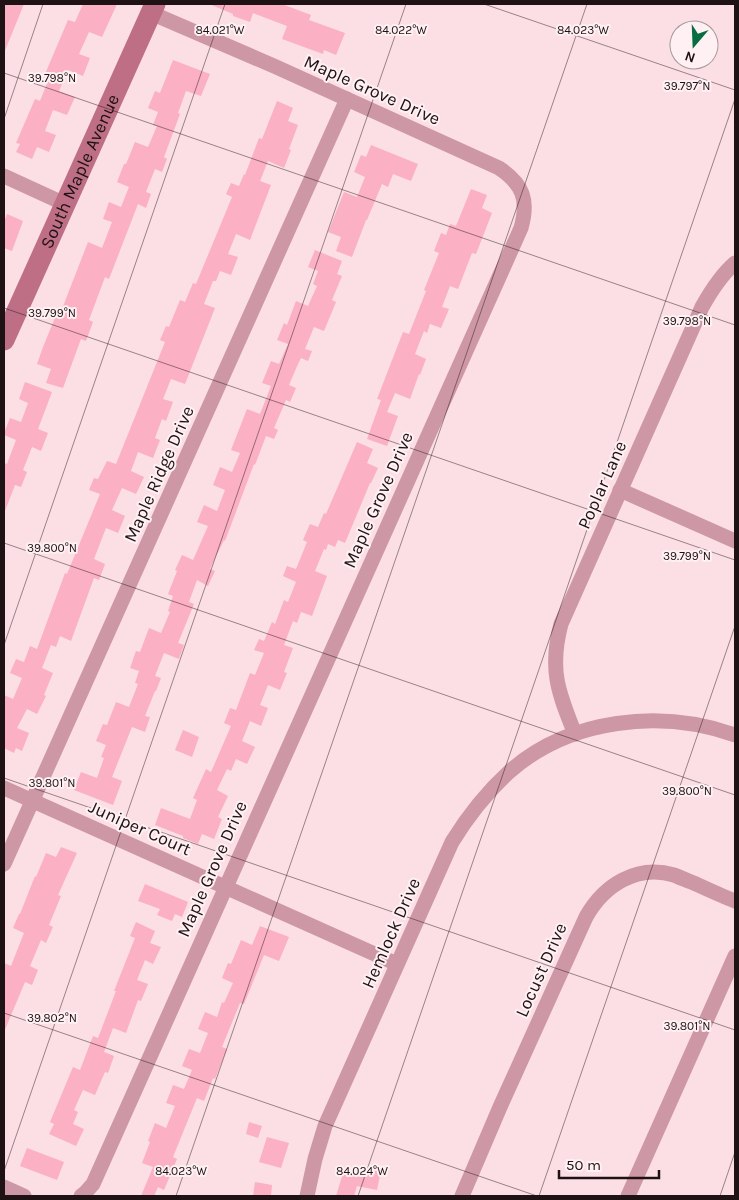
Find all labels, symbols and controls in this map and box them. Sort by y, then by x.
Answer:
north arrow [669,20,719,70]
text: 84.021°W [195,23,245,37]
text: 84.022°W [375,23,427,37]
text: 84.023°W [557,23,609,37]
text: N [682,47,697,66]
street label: Maple Grove Drive [300,50,444,130]
text: 39.798°N [28,71,76,85]
text: 39.797°N [664,79,710,93]
street label: South Maple Avenue [36,91,124,252]
text: 39.799°N [28,306,76,320]
text: 39.798°N [663,314,711,328]
street label: Maple Ridge Drive [119,402,199,546]
street label: Maple Grove Drive [338,428,418,572]
street label: Poplar Lane [573,437,631,533]
text: 39.800°N [27,541,77,555]
text: 39.799°N [663,549,711,563]
text: 39.801°N [29,776,75,790]
text: 39.800°N [662,784,712,798]
street label: Juniper Court [85,796,195,861]
street label: Maple Grove Drive [172,797,252,941]
street label: Hemlock Drive [357,874,425,992]
street label: Locust Drive [510,919,572,1021]
text: 39.802°N [27,1011,77,1025]
text: 39.801°N [664,1019,710,1033]
scale bar [559,1148,659,1180]
text: 50 m [566,1156,601,1174]
text: 84.023°W [155,1164,207,1178]
text: 84.024°W [336,1164,388,1178]

